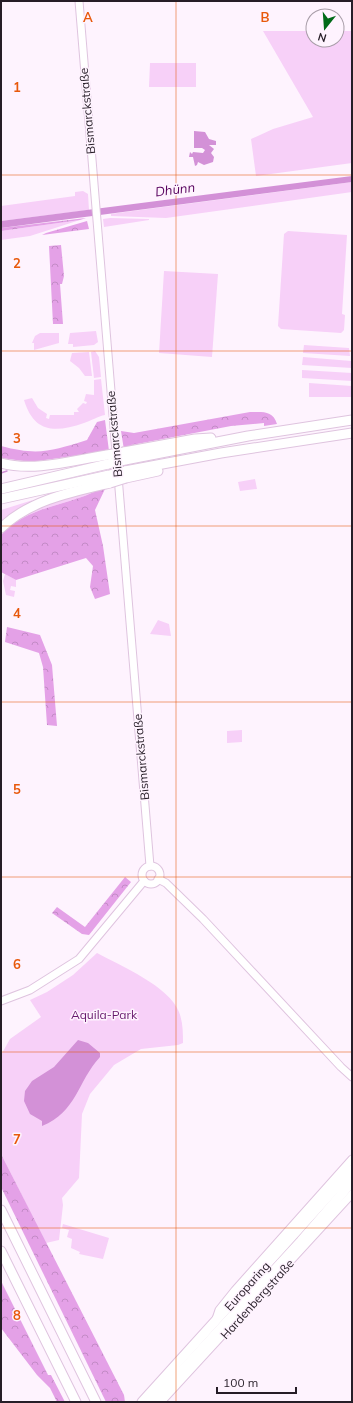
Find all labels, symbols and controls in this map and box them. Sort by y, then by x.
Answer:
north arrow [305,8,345,48]
text: A [83,9,93,25]
text: B [261,9,270,25]
text: N [316,30,328,45]
street label: Bismarckstraße [76,67,98,155]
text: 1 [13,79,21,95]
water label: Dhünn [154,179,196,199]
text: 2 [13,255,21,271]
street label: Bismarckstraße [103,390,125,478]
text: 3 [13,430,21,446]
text: 4 [13,605,21,621]
street label: Bismarckstraße [130,713,152,801]
text: 5 [13,781,21,797]
text: 6 [13,956,21,972]
park label: Aquila-Park [71,1007,138,1022]
text: 7 [13,1131,21,1147]
street label: Hardenbergstraße [217,1256,297,1342]
street label: Europaring [221,1258,273,1314]
text: 8 [13,1307,21,1323]
scale bar [217,1369,296,1395]
text: 100 m [223,1375,258,1390]

